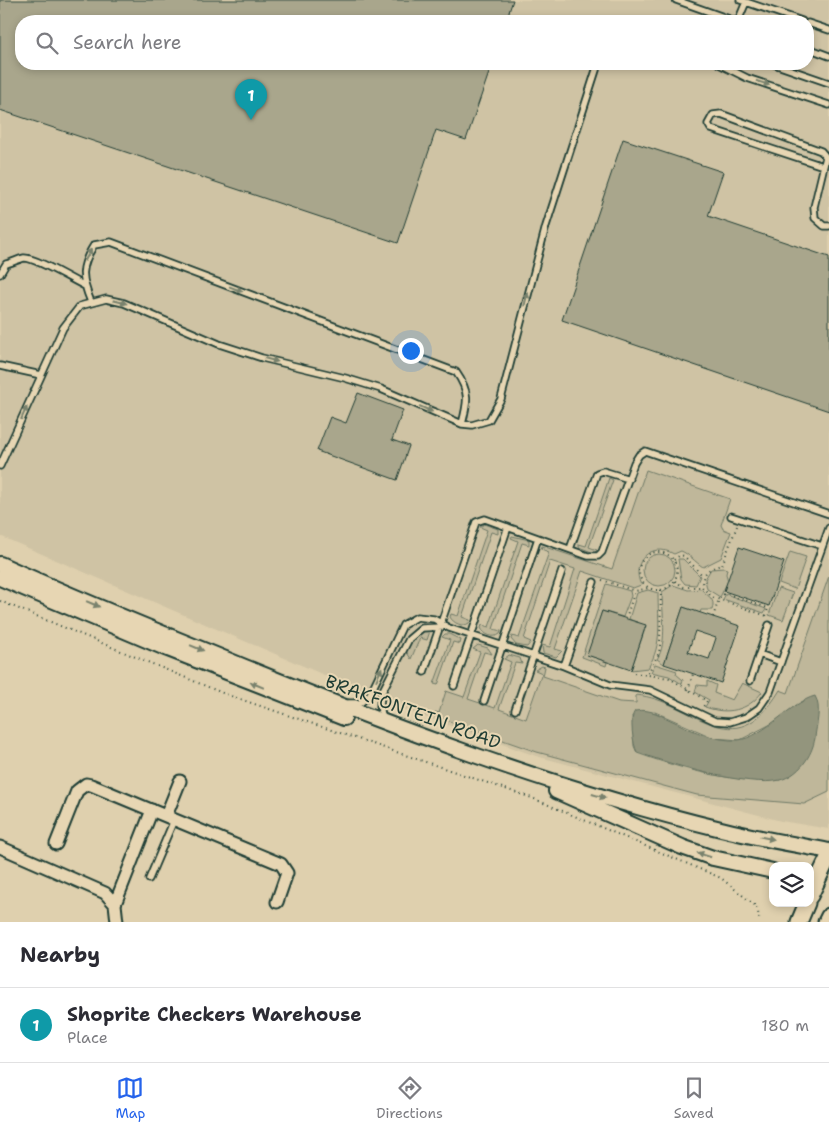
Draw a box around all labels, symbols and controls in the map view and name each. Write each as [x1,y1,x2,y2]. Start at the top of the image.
search box [15,15,814,70]
icon: search [33,29,61,57]
text: Search here [73,30,182,55]
pin: 1 [235,79,267,120]
one-way arrow [756,80,771,88]
one-way arrow [84,248,92,263]
one-way arrow [229,285,244,293]
one-way arrow [522,291,530,306]
one-way arrow [112,299,127,307]
your location [398,338,424,364]
one-way arrow [264,357,279,365]
one-way arrow [20,406,28,420]
one-way arrow [419,406,433,414]
one-way arrow [86,601,100,609]
one-way arrow [190,644,205,652]
one-way arrow [375,666,383,681]
street label: BRAKFONTEIN ROAD [322,669,504,755]
one-way arrow [250,680,264,688]
one-way arrow [592,792,607,800]
one-way arrow [759,835,775,843]
one-way arrow [696,850,711,858]
map controls [769,862,814,907]
button: layers [769,862,814,907]
text: Nearby [20,941,100,969]
text: Shoprite Checkers Warehouse [67,1002,362,1027]
text: 1 [32,1015,40,1036]
text: 180 m [761,1015,809,1036]
text: Place [67,1027,108,1048]
tab: Map [115,1074,145,1122]
tab: Directions [376,1074,443,1122]
tab: Saved [674,1074,714,1122]

